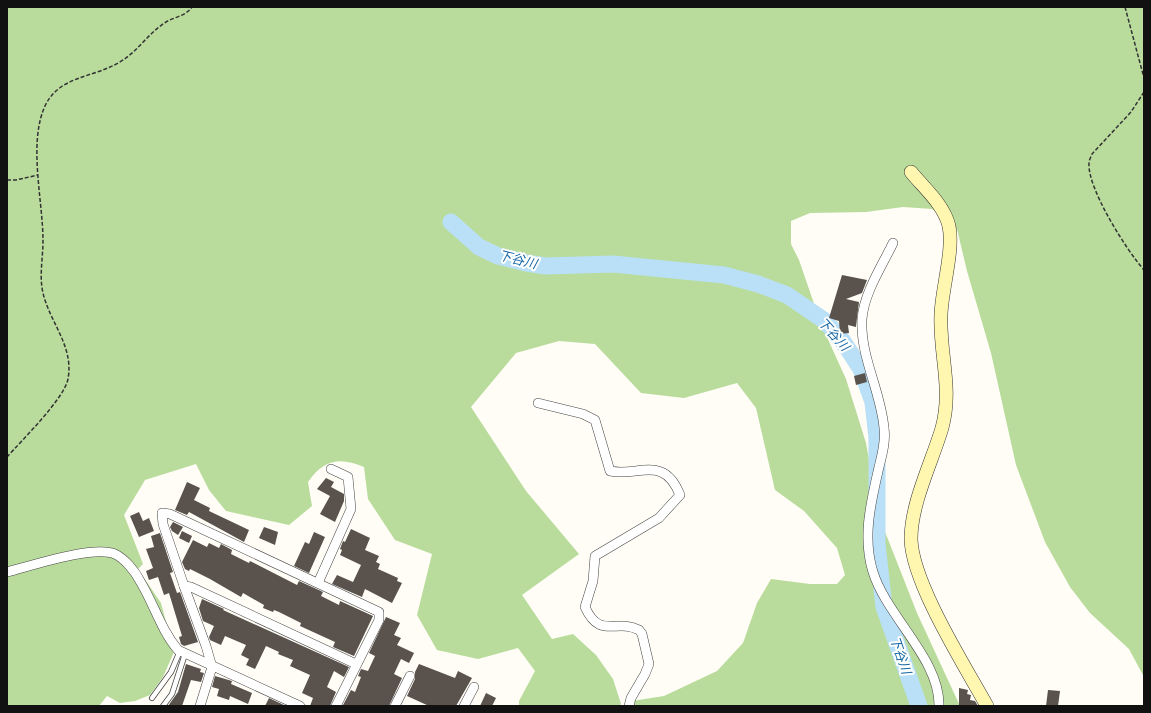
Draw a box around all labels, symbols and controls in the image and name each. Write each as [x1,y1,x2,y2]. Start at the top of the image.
water label: 下谷川 [497,246,541,273]
water label: 下谷川 [814,313,855,356]
water label: 下谷川 [886,634,917,678]

